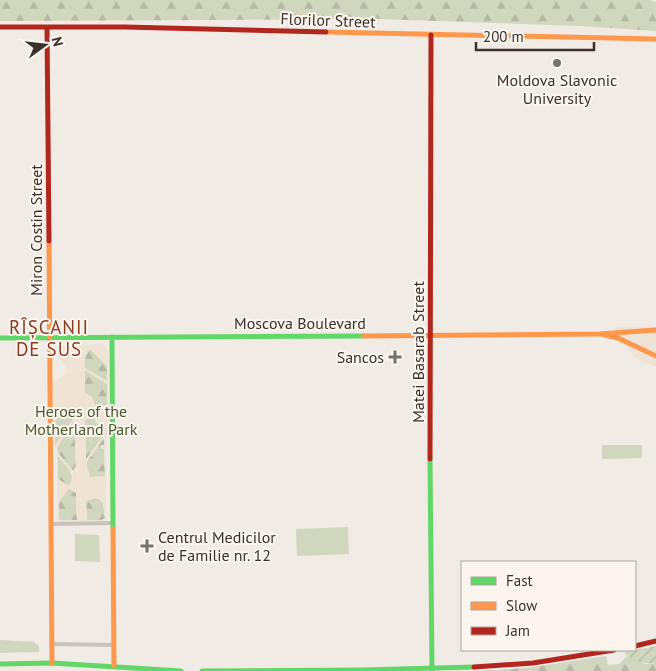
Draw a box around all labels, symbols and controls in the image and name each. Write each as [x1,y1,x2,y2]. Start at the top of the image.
street label: Florilor Street [280,8,376,32]
north arrow [20,20,70,70]
scale bar [476,20,594,52]
text: 200 m [483,27,524,46]
text: N [48,35,67,48]
marker: Moldova Slavonic University [551,57,563,69]
place label: Moldova Slavonic University [497,70,617,108]
street label: Miron Costin Street [26,164,46,296]
street label: Matei Basarab Street [408,281,428,423]
street label: Moscova Boulevard [234,313,366,333]
district label: RÎȘCANII DE SUS [9,315,89,361]
place label: Sancos [337,347,384,367]
marker: Sancos [388,350,402,364]
park label: Heroes of the Motherland Park [25,401,138,439]
place label: Centrul Medicilor de Familie nr. 12 [158,527,276,565]
marker: Centrul Medicilor de Familie nr. 12 [140,539,154,553]
legend [461,561,636,651]
text: Fast [506,571,533,590]
text: Slow [506,596,537,615]
text: Jam [505,621,530,640]

